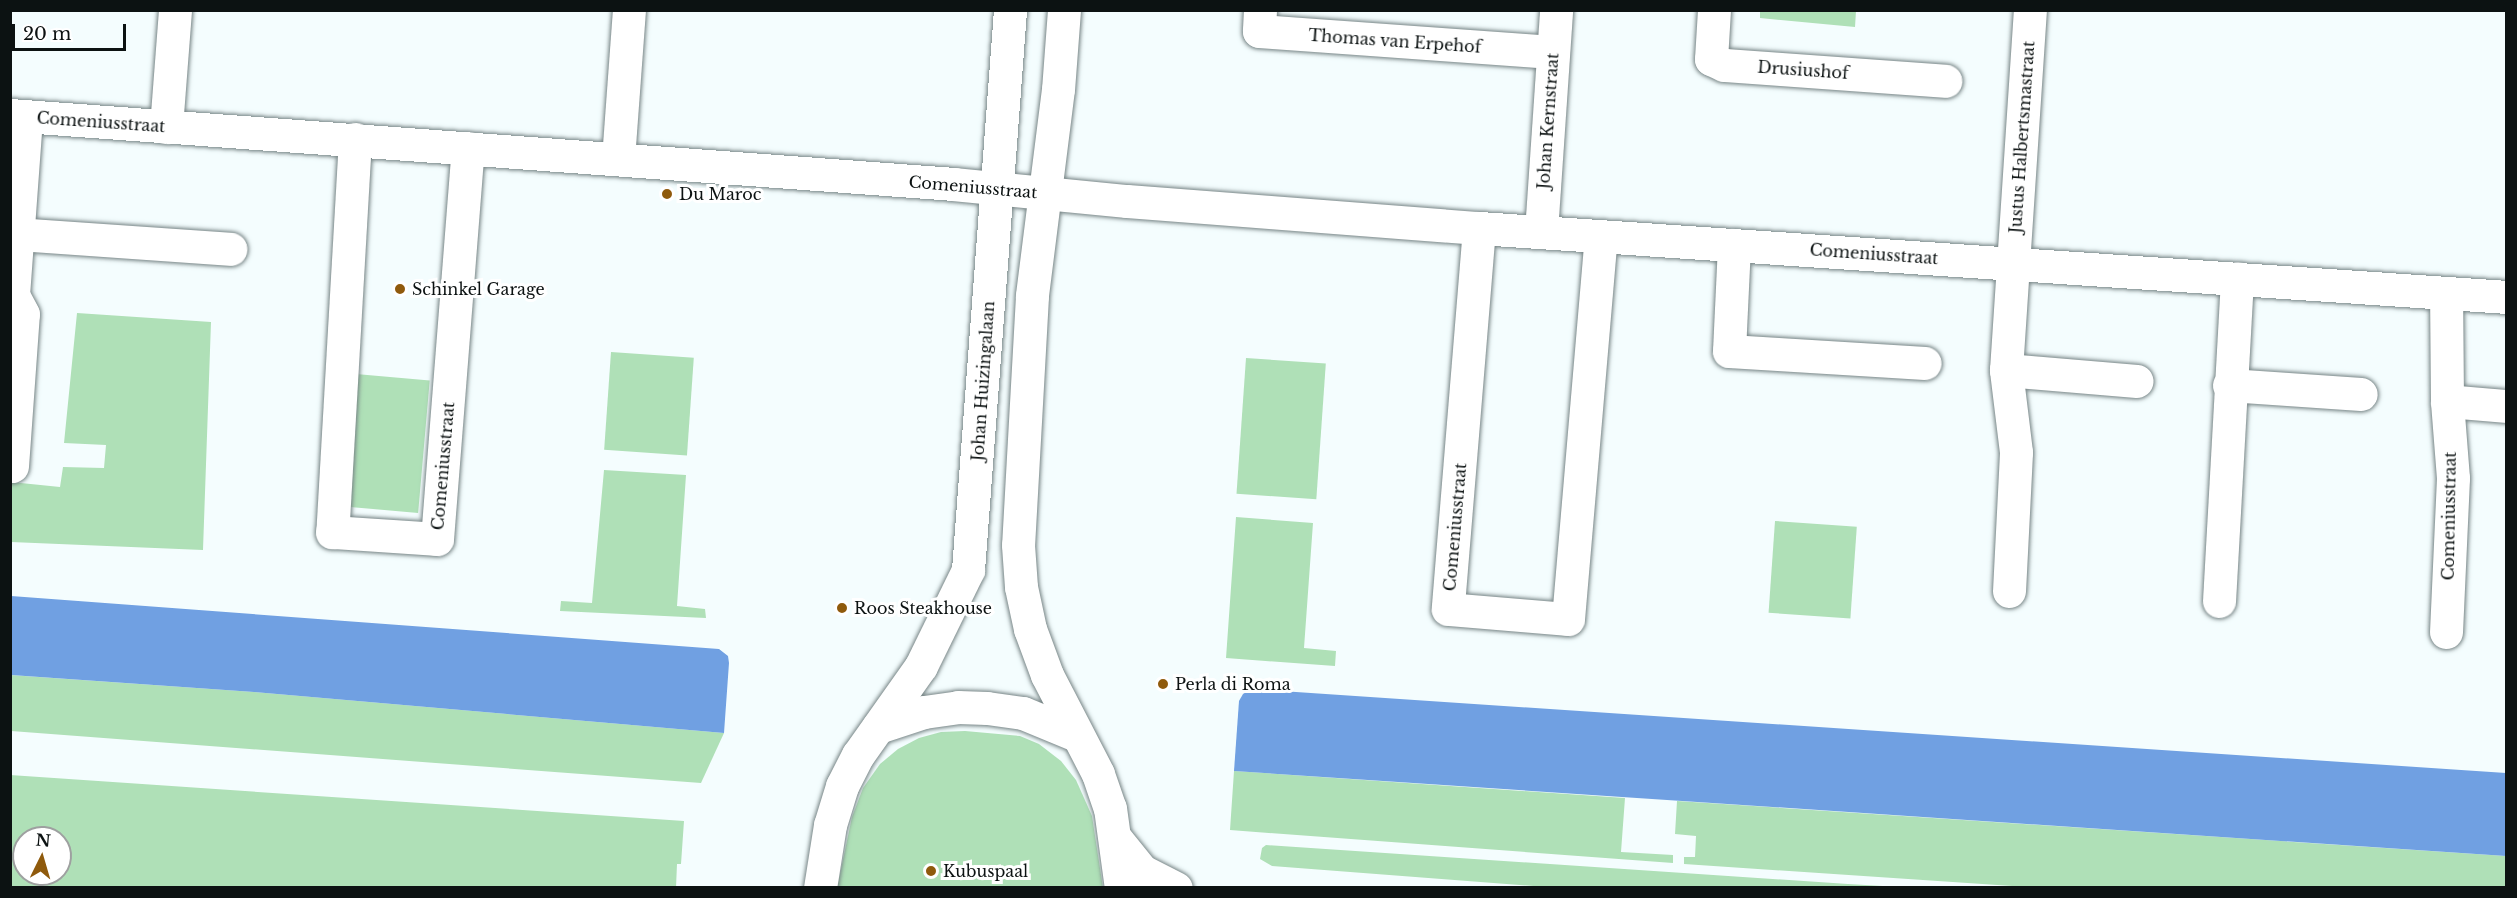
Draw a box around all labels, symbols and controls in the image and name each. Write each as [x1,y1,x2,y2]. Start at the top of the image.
scale bar [15,12,129,50]
text: 20 m [23,23,71,45]
street label: Thomas van Erpehof [1308,25,1482,57]
street label: Justus Halbertsmastraat [2006,40,2038,234]
street label: Johan Kernstraat [1534,52,1562,190]
street label: Drusiushof [1757,57,1849,83]
street label: Comeniusstraat [36,108,166,136]
street label: Comeniusstraat [908,172,1038,202]
place label: Du Maroc [679,184,761,204]
marker: Du Maroc [660,187,674,201]
street label: Comeniusstraat [1809,240,1939,268]
place label: Schinkel Garage [412,279,545,299]
marker: Schinkel Garage [393,282,407,296]
street label: Johan Huizingalaan [968,300,998,462]
street label: Comeniusstraat [428,401,458,531]
street label: Comeniusstraat [2438,451,2460,581]
street label: Comeniusstraat [1440,462,1470,592]
place label: Roos Steakhouse [854,598,992,618]
marker: Roos Steakhouse [835,601,849,615]
place label: Perla di Roma [1175,674,1291,694]
marker: Perla di Roma [1156,677,1170,691]
north arrow [12,826,72,886]
text: N [35,829,52,851]
place label: Kubuspaal [943,861,1028,881]
marker: Kubuspaal [924,864,938,878]

